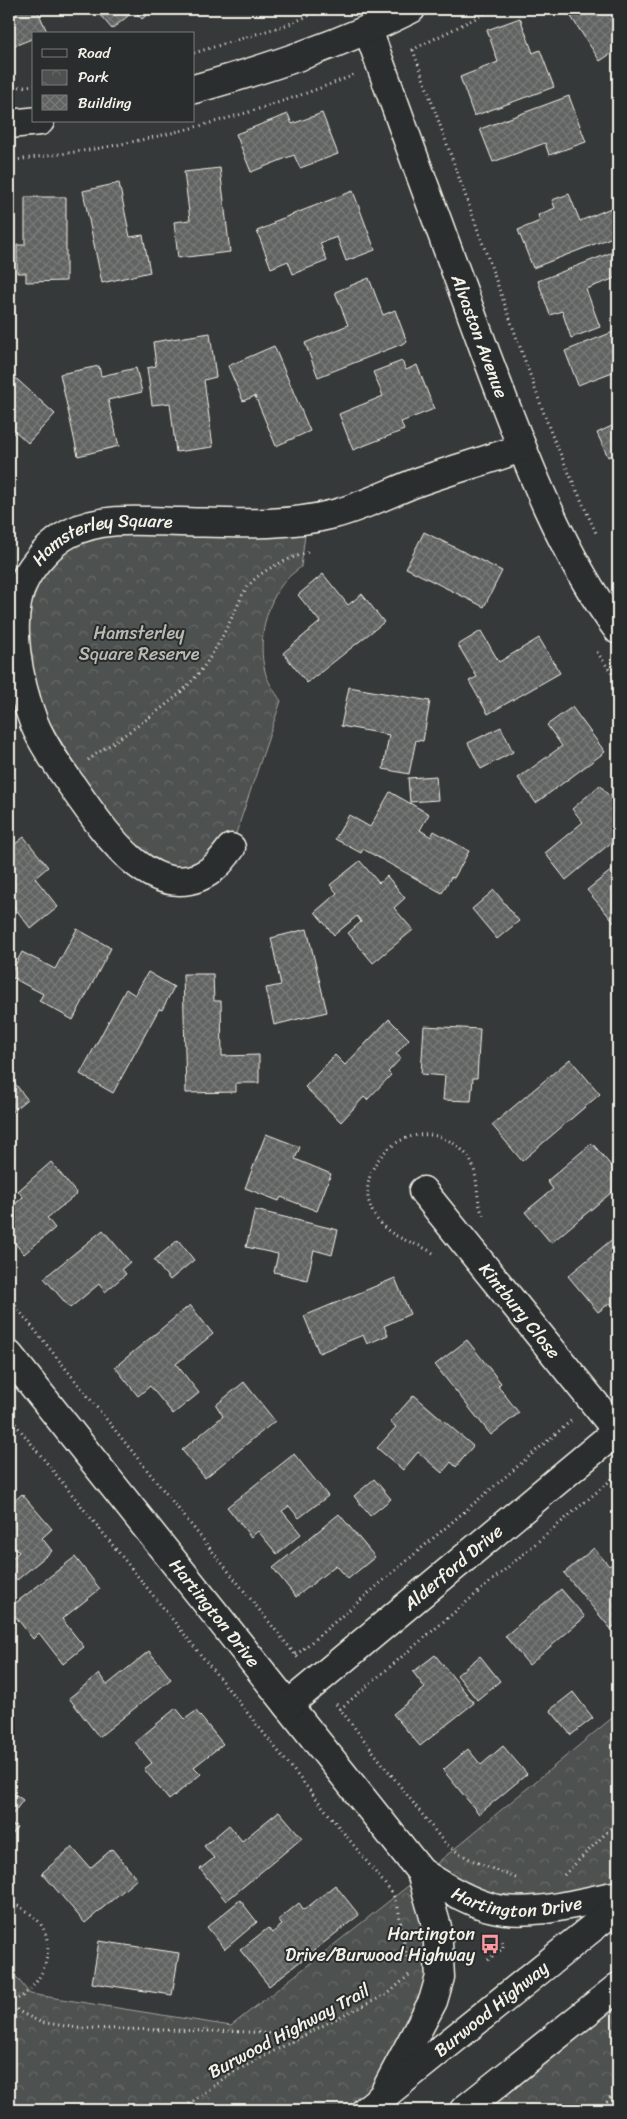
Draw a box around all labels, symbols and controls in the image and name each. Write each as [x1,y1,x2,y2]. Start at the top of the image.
legend [32,32,195,122]
text: Road [78,40,111,66]
text: Park [78,64,109,90]
text: Building [78,90,132,116]
street label: Alvaston Avenue [441,269,517,403]
street label: Hamsterley Square [23,505,174,573]
park label: Hamsterley Square Reserve [79,617,200,670]
street label: Kintbury Close [471,1255,569,1366]
street label: Alderford Drive [395,1516,511,1620]
street label: Hartington Drive [161,1551,269,1675]
street label: Hartington Drive [446,1877,585,1927]
place label: Hartington Drive/Burwood Highway [285,1918,476,1971]
bus stop icon: Hartington Drive/Burwood Highway [479,1933,501,1955]
street label: Burwood Highway [427,1952,557,2065]
street label: Burwood Highway Trail [202,1974,377,2087]

